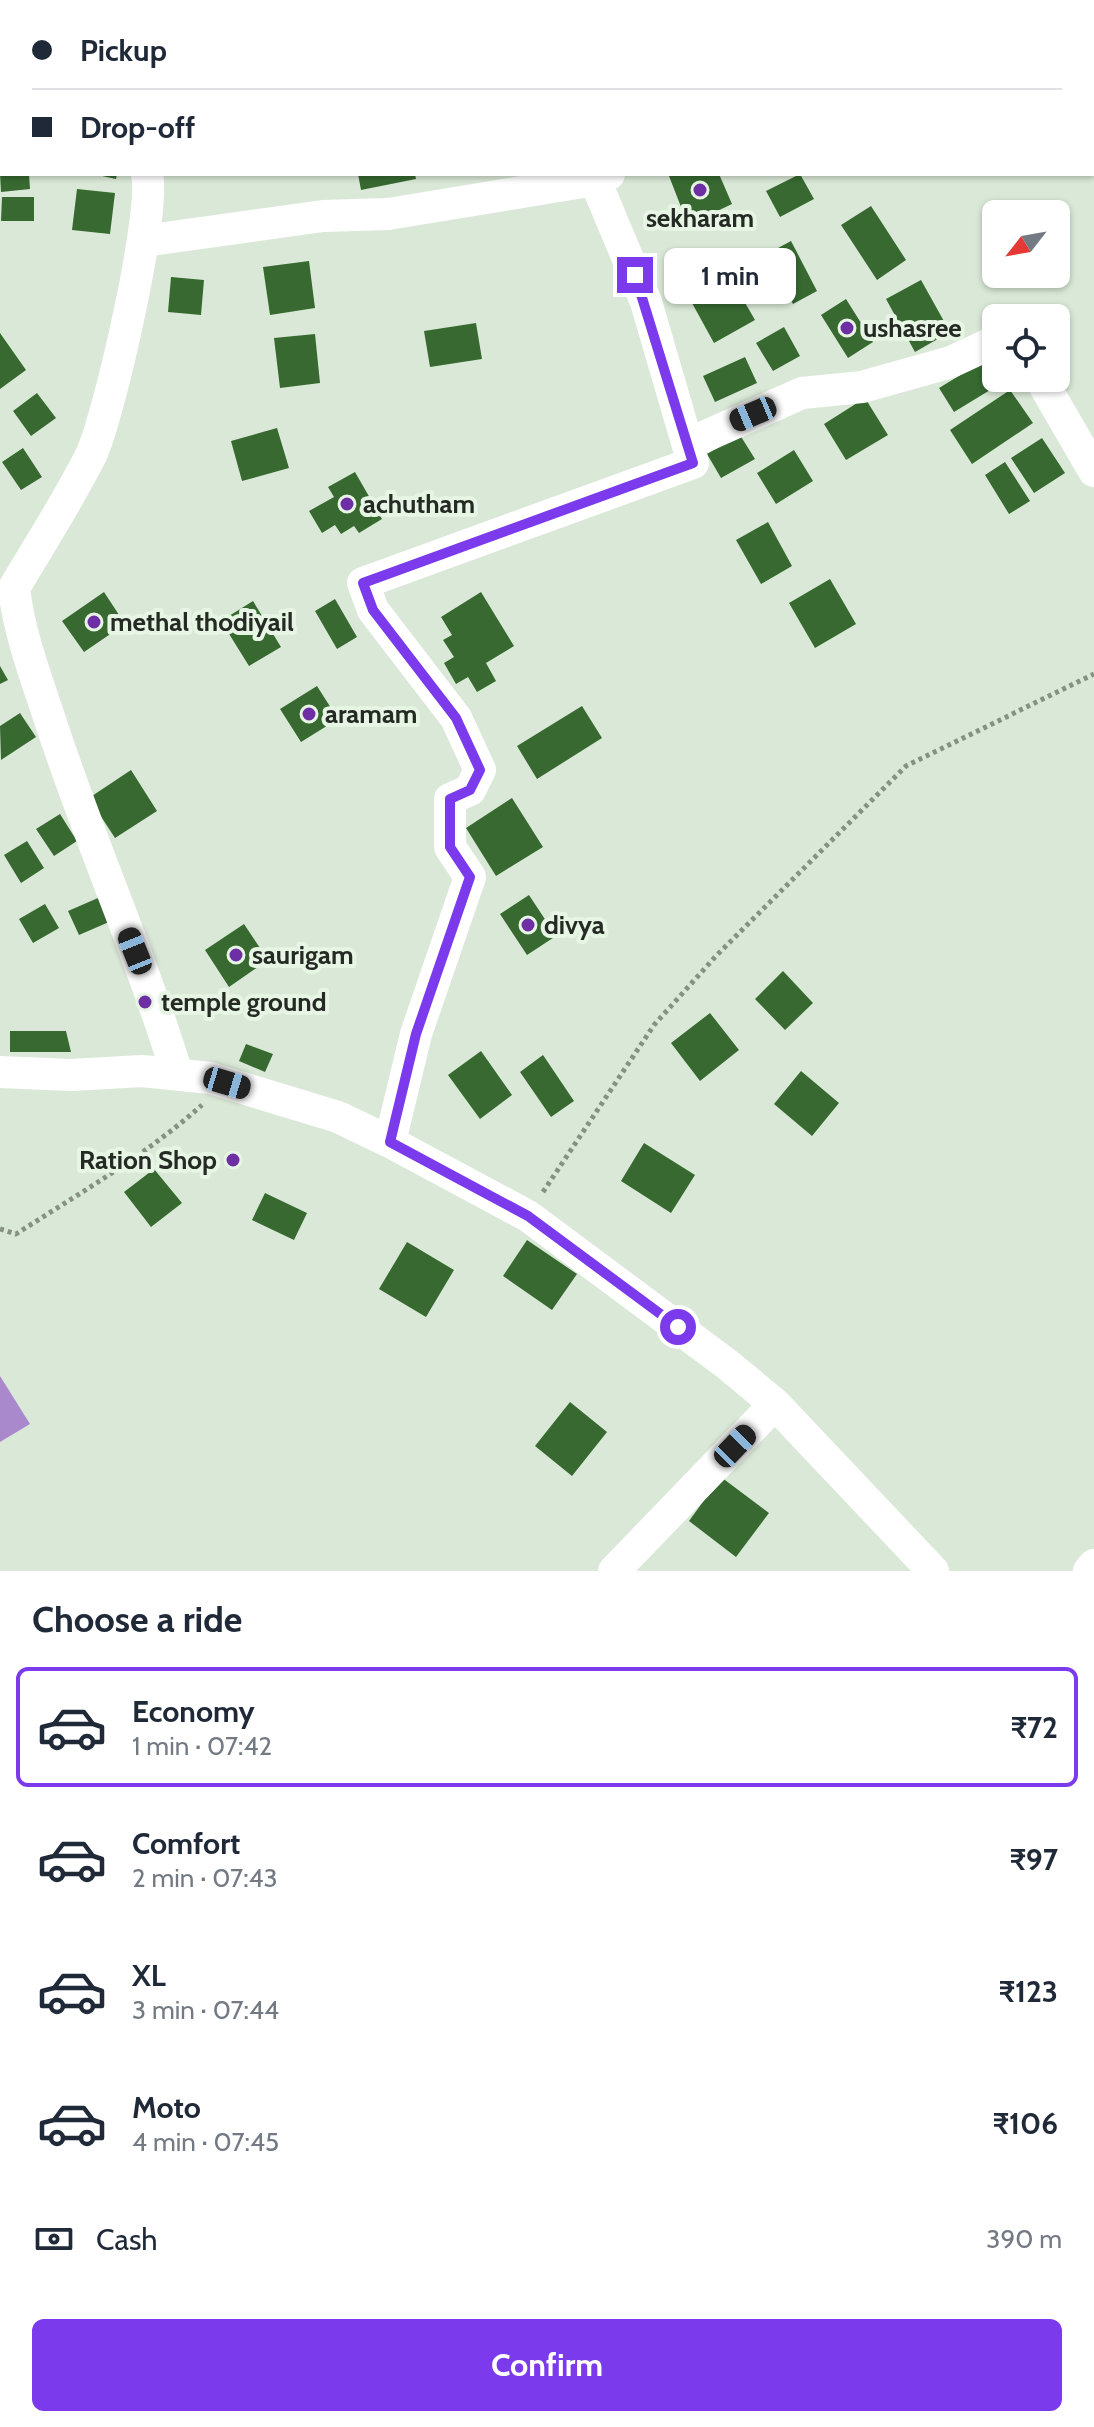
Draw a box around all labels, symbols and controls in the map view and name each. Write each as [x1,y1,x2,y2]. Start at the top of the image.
text: Pickup [80,32,167,69]
text: Drop-off [80,109,195,146]
marker: sekharam [691,181,709,199]
north arrow [982,200,1070,288]
map controls [982,200,1070,392]
place label: sekharam [646,202,754,234]
callout: 1 min [663,247,795,303]
route end [617,257,653,293]
text: 1 min [701,260,759,292]
button: locate [982,304,1070,392]
place label: ushasree [863,312,962,344]
marker: ushasree [838,319,856,337]
car [726,394,780,434]
place label: achutham [363,488,475,520]
marker: achutham [338,495,356,513]
place label: methal thodiyail [110,606,294,638]
marker: methal thodiyail [85,613,103,631]
place label: aramam [325,698,417,730]
marker: aramam [300,705,318,723]
place label: divya [544,909,605,941]
marker: divya [519,916,537,934]
car [115,924,155,978]
place label: saurigam [252,939,354,971]
marker: saurigam [227,946,245,964]
place label: temple ground [161,986,327,1018]
marker: temple ground [136,993,154,1011]
car [201,1065,253,1101]
place label: Ration Shop [79,1144,217,1176]
marker: Ration Shop [224,1151,242,1169]
route start [660,1309,696,1345]
car [710,1420,760,1472]
text: Choose a ride [32,1597,242,1641]
icon: car [36,1691,108,1763]
text: Economy [132,1693,255,1730]
text: ₹72 [1010,1709,1058,1746]
text: 1 min · 07:42 [132,1730,272,1762]
icon: car [36,1823,108,1895]
text: Comfort [132,1825,240,1862]
text: ₹97 [1009,1841,1058,1878]
text: 2 min · 07:43 [132,1862,278,1894]
icon: car [36,1955,108,2027]
text: XL [132,1957,166,1994]
text: ₹123 [999,1973,1058,2010]
text: 3 min · 07:44 [132,1994,279,2026]
icon: car [36,2087,108,2159]
text: Moto [132,2089,201,2126]
text: ₹106 [993,2105,1058,2142]
text: 4 min · 07:45 [132,2126,279,2158]
icon: cash [32,2217,76,2261]
text: Cash [96,2221,158,2258]
text: 390 m [986,2223,1062,2255]
button: Confirm [32,2319,1062,2411]

